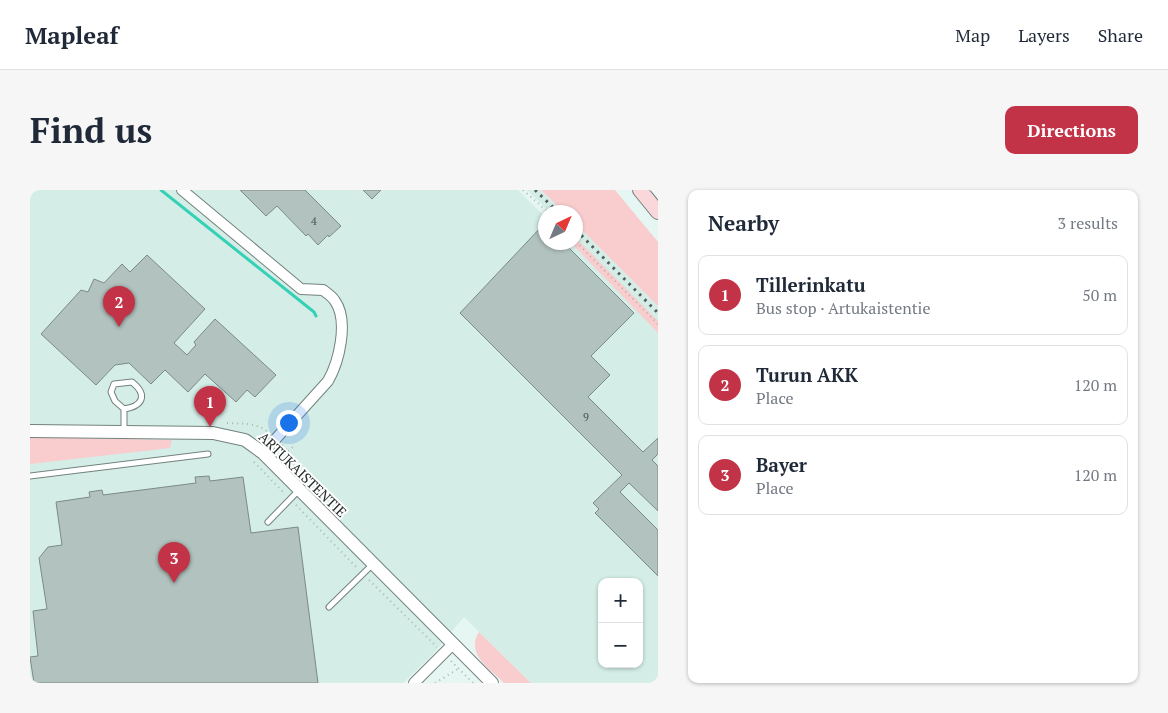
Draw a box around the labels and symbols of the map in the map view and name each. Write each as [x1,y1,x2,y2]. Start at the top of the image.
north arrow [538,205,583,250]
house number: 4 [311,214,317,228]
pin: 2 [103,286,135,327]
pin: 1 [194,386,226,427]
your location [276,410,302,436]
house number: 9 [583,410,589,424]
street label: ARTUKAISTENTIE [255,427,351,521]
pin: 3 [158,542,190,583]

